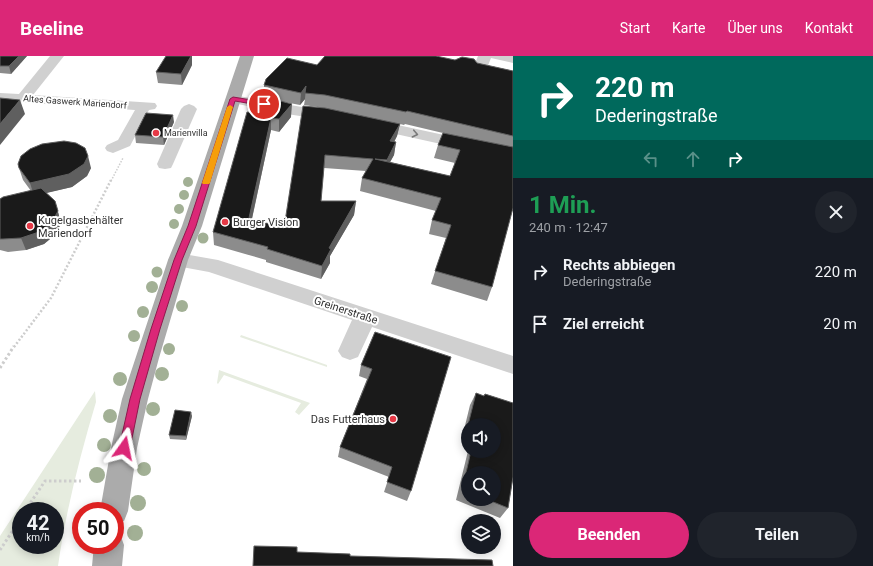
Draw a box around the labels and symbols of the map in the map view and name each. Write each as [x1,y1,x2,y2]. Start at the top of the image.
pin [247,87,281,121]
street label: Altes Gaswerk Mariendorf [23,93,128,111]
marker: Marienvilla [151,128,161,138]
place label: Marienvilla [164,128,208,138]
one-way arrow [412,129,419,137]
place label: Kugelgasbehälter Mariendorf [38,214,124,240]
place label: Burger Vision [233,216,298,229]
marker: Burger Vision [220,217,230,227]
marker: Kugelgasbehälter Mariendorf [25,221,35,231]
street label: Greinerstraße [312,294,380,327]
place label: Das Futterhaus [311,413,385,426]
marker: Das Futterhaus [388,414,398,424]
position arrow [103,427,145,469]
speed limit sign: 50 [72,502,124,554]

